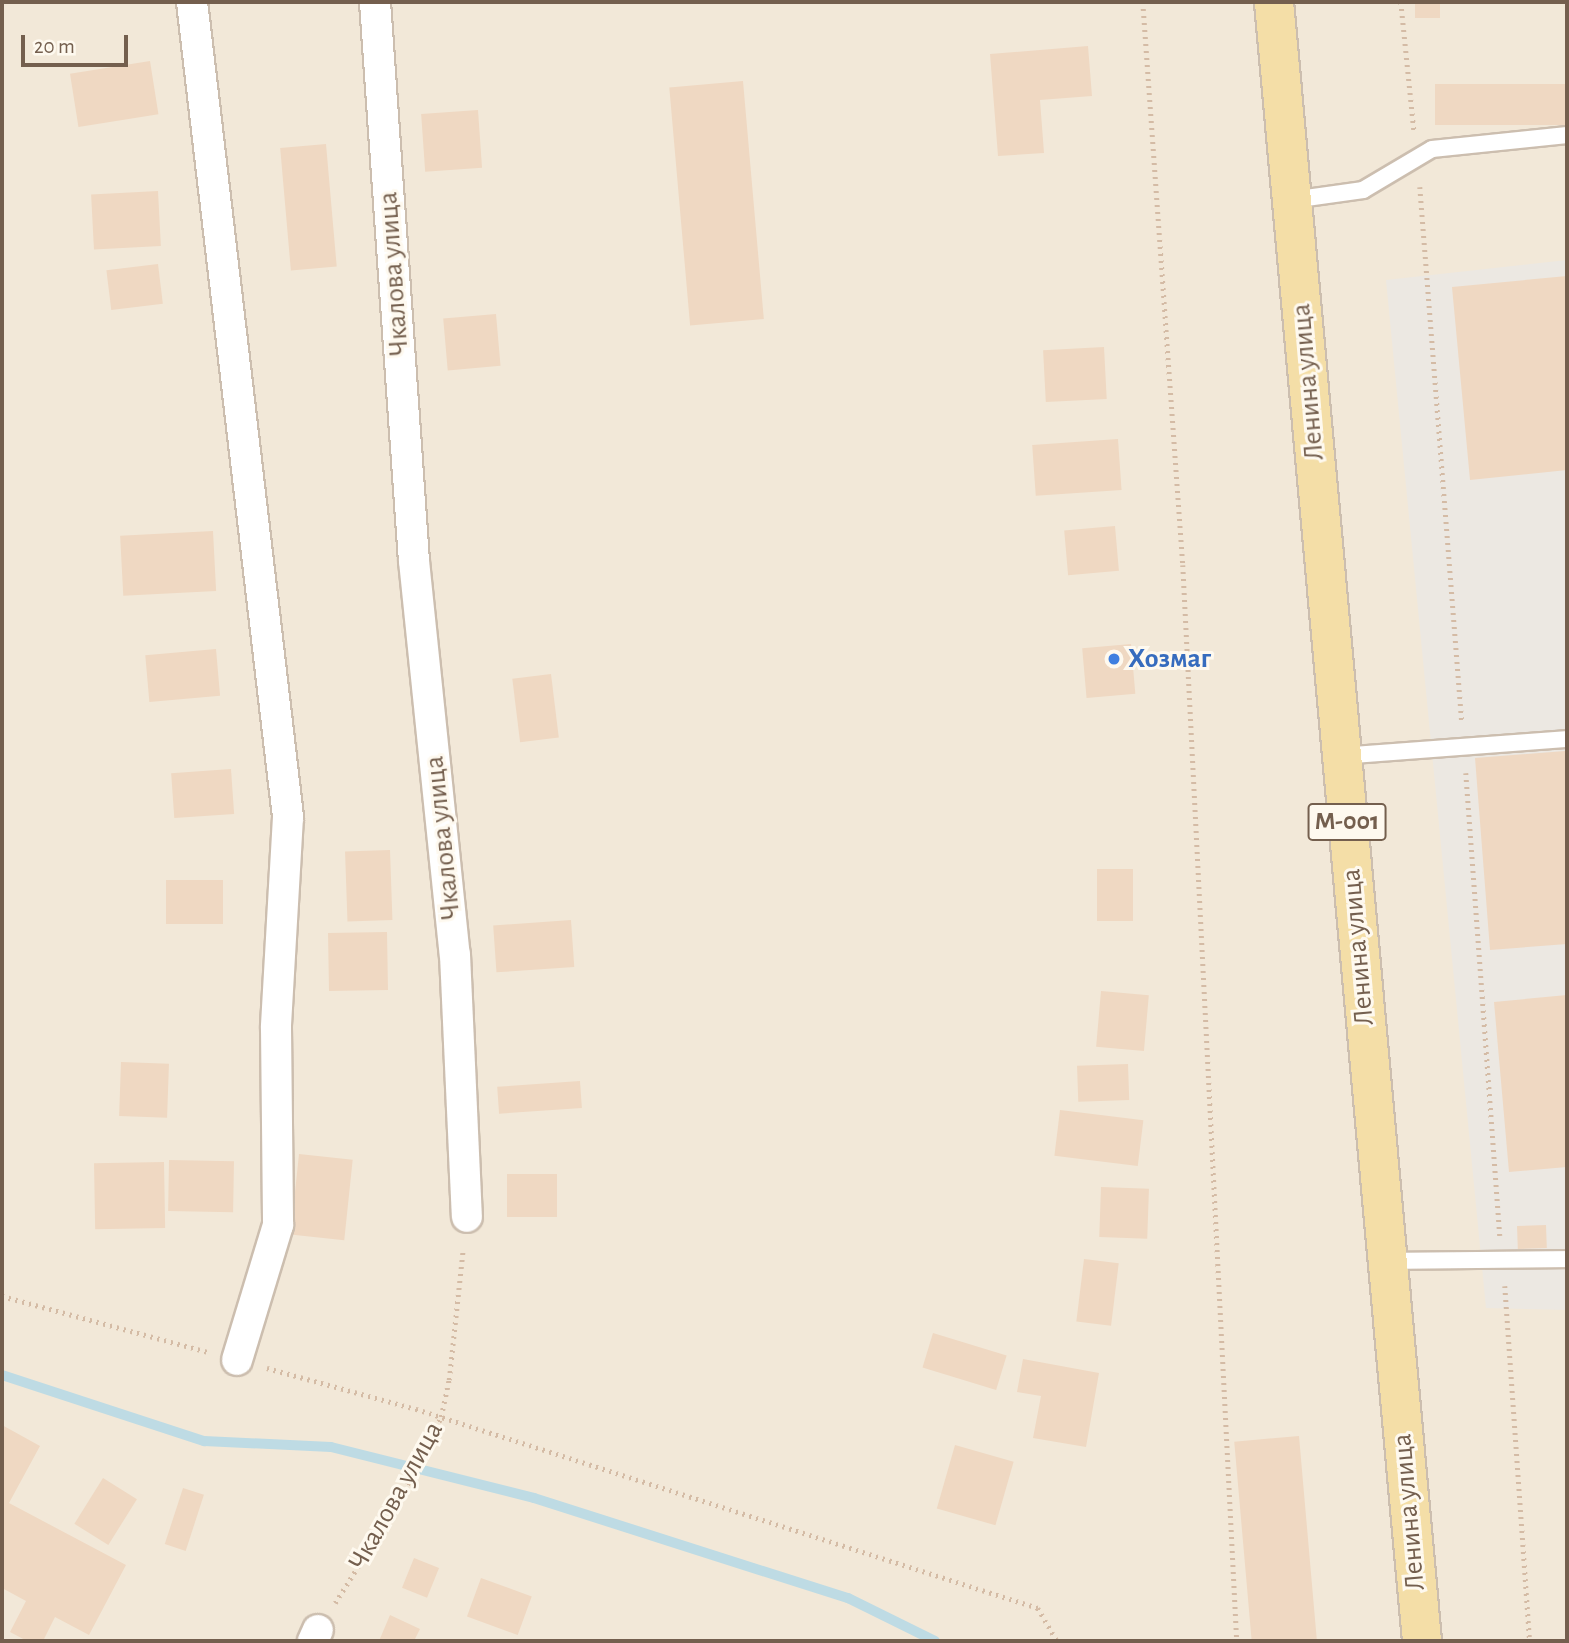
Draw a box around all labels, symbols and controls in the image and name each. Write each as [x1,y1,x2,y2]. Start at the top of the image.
scale bar [24,21,131,65]
text: 20 m [34,36,75,57]
street label: Чкалова улица [371,191,417,357]
street label: Ленина улица [1284,302,1332,462]
place label: Хозмаг [1128,642,1211,676]
marker: Хозмаг [1106,651,1122,667]
street label: Чкалова улица [418,754,468,922]
road number: М-001 [1307,800,1387,844]
street label: Ленина улица [1334,867,1382,1027]
street label: Чкалова улица [341,1416,451,1576]
street label: Ленина улица [1385,1432,1433,1592]

